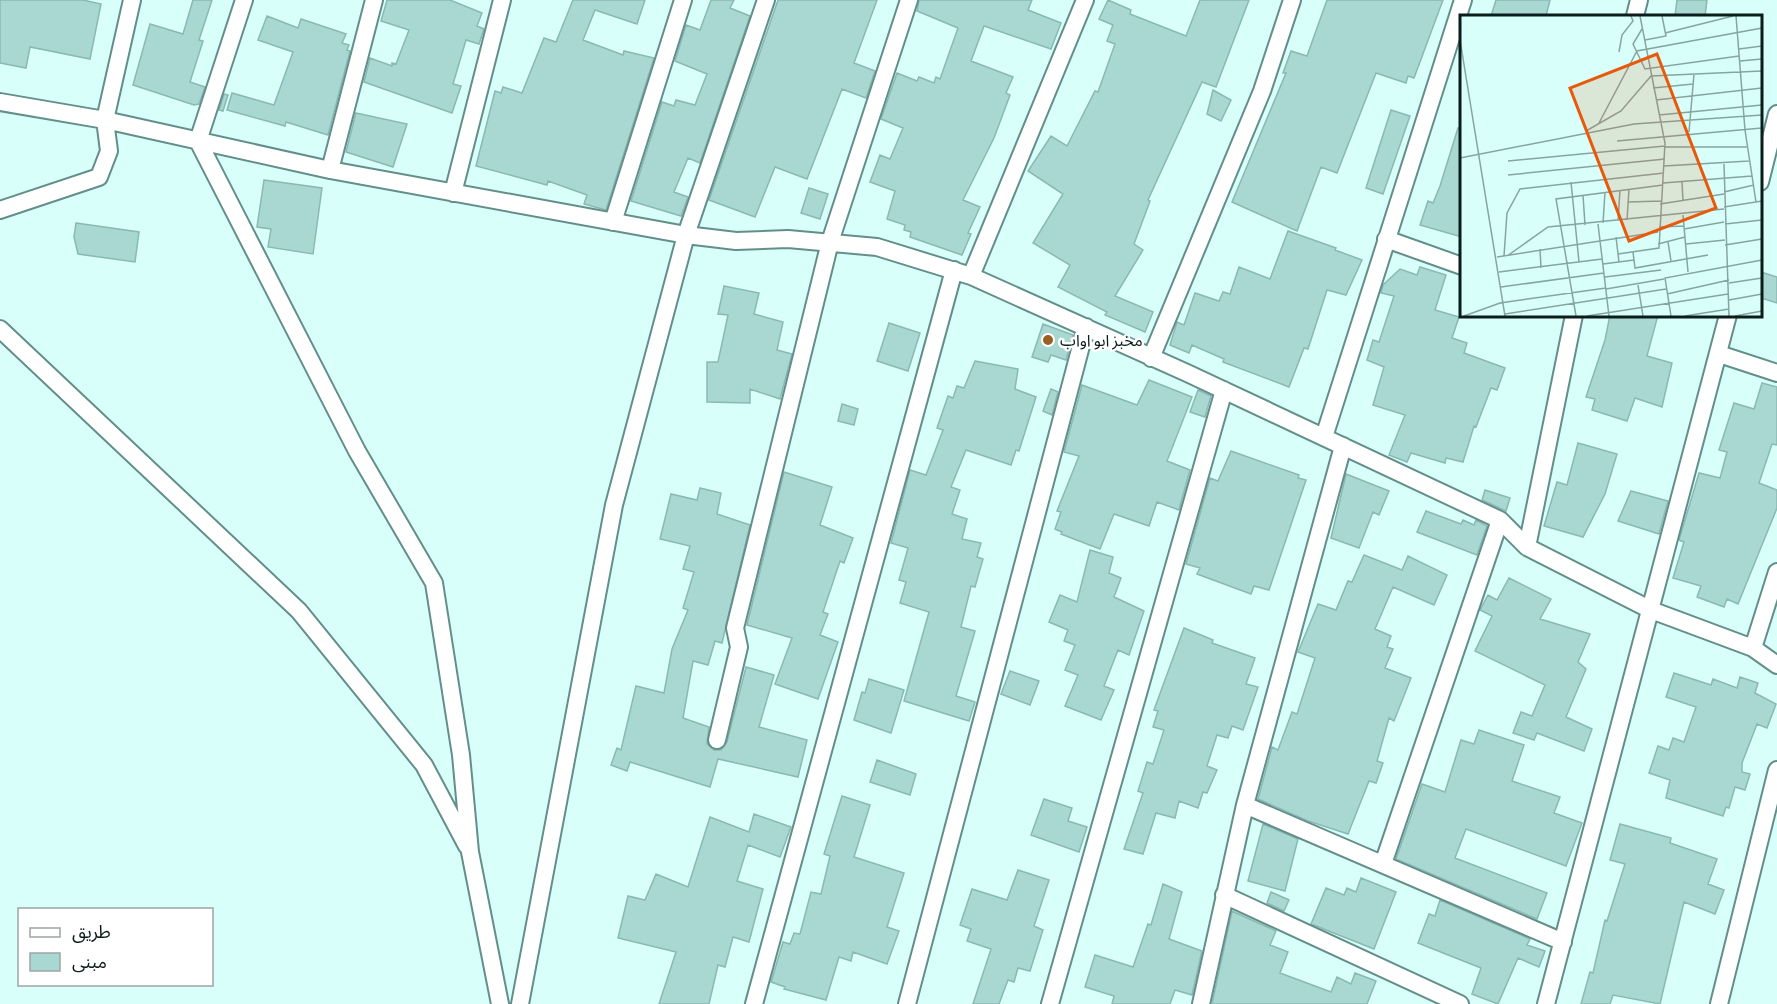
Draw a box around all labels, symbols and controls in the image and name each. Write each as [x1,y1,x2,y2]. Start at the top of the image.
inset map [1460,15,1762,316]
place label: مخبز ابو اواب [1060,332,1143,350]
marker: مخبز ابو اواب [1041,333,1055,347]
legend [18,908,213,986]
text: طريق [72,922,111,943]
text: مبنى [72,952,107,973]

